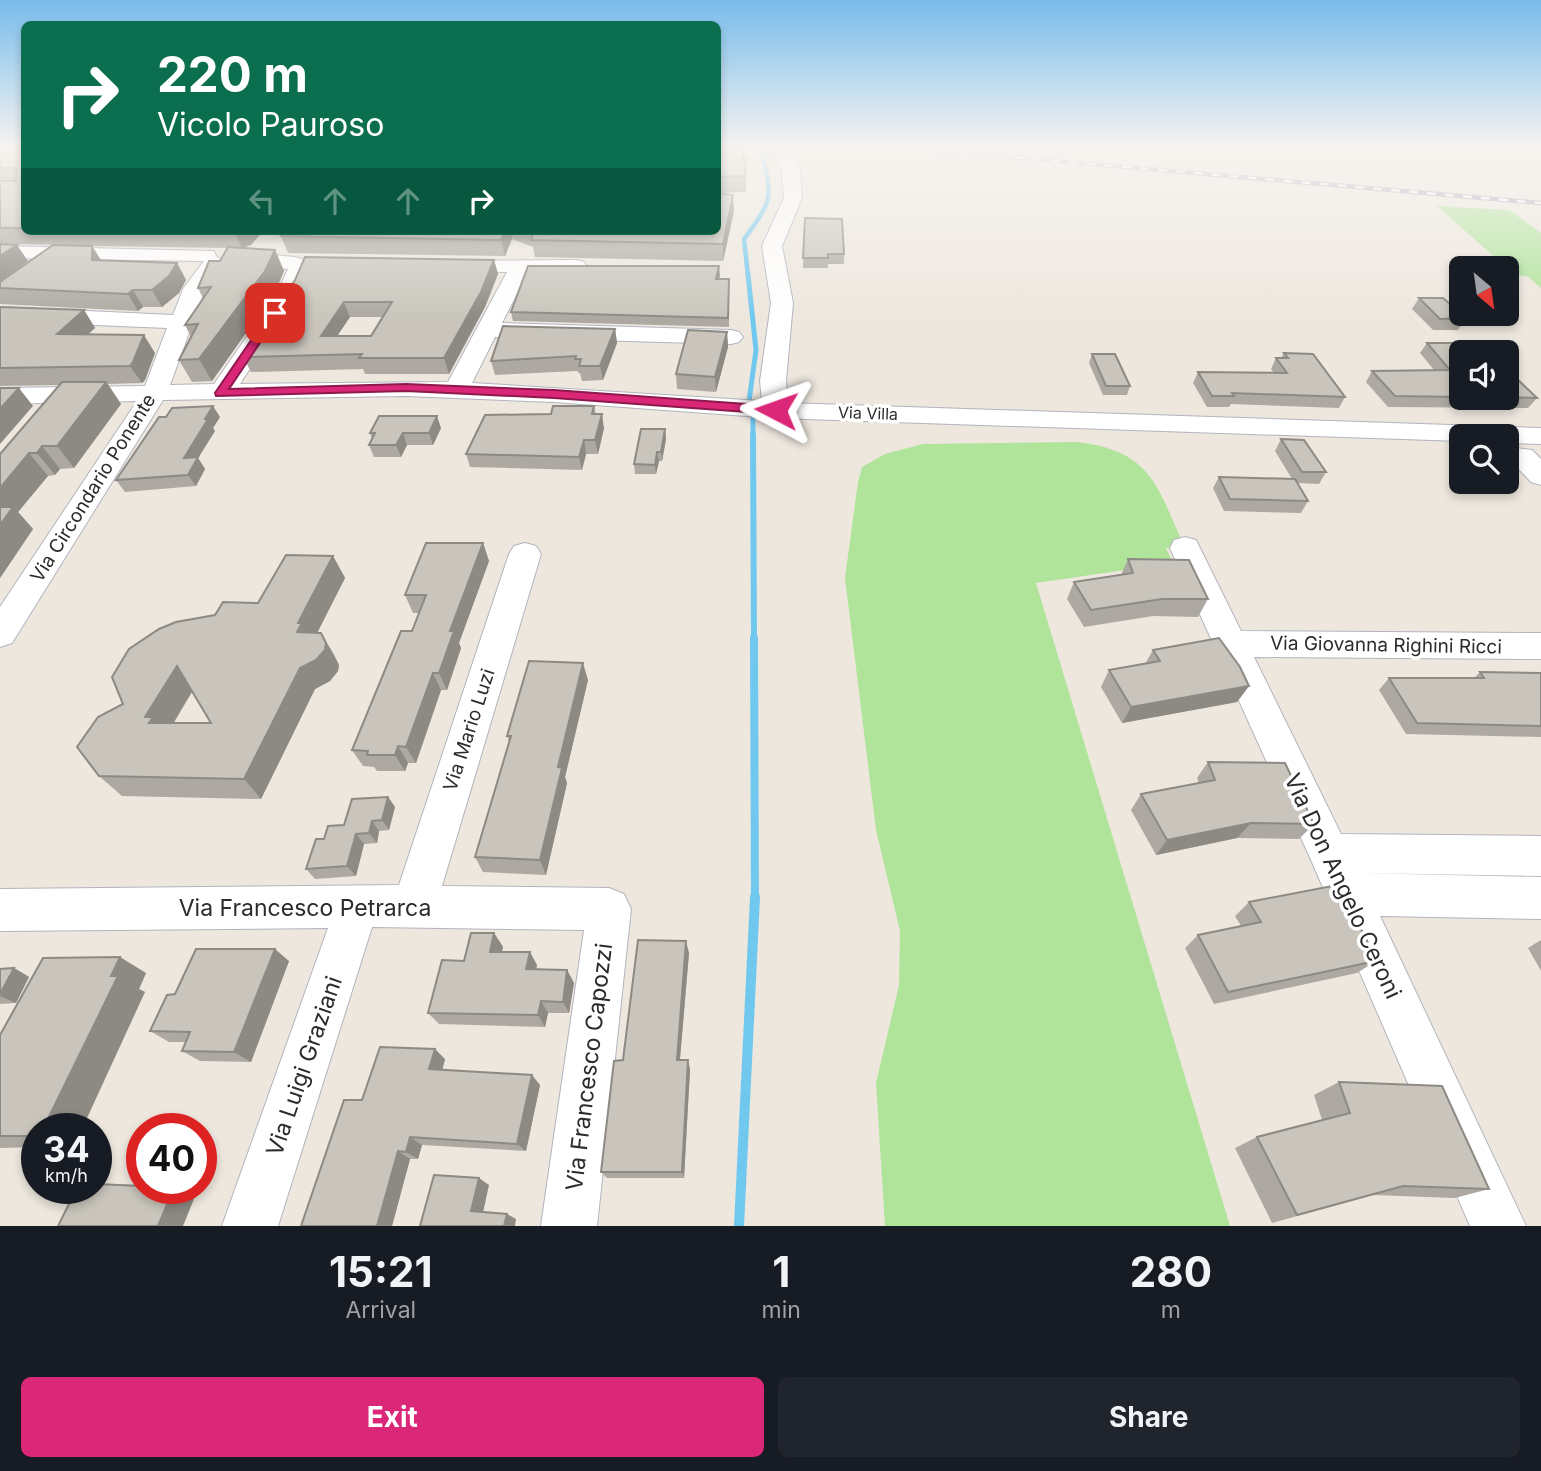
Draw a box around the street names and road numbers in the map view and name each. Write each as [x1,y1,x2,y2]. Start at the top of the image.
street label: Via Circondario Ponente [26,390,160,586]
street label: Via Villa [838,402,898,424]
street label: Via Giovanna Righini Ricci [1270,631,1502,659]
street label: Via Mario Luzi [438,666,500,794]
street label: Via Don Angelo Ceroni [1278,769,1408,1003]
street label: Via Francesco Petrarca [179,894,431,922]
street label: Via Francesco Capozzi [560,942,618,1192]
street label: Via Luigi Graziani [260,972,348,1160]

